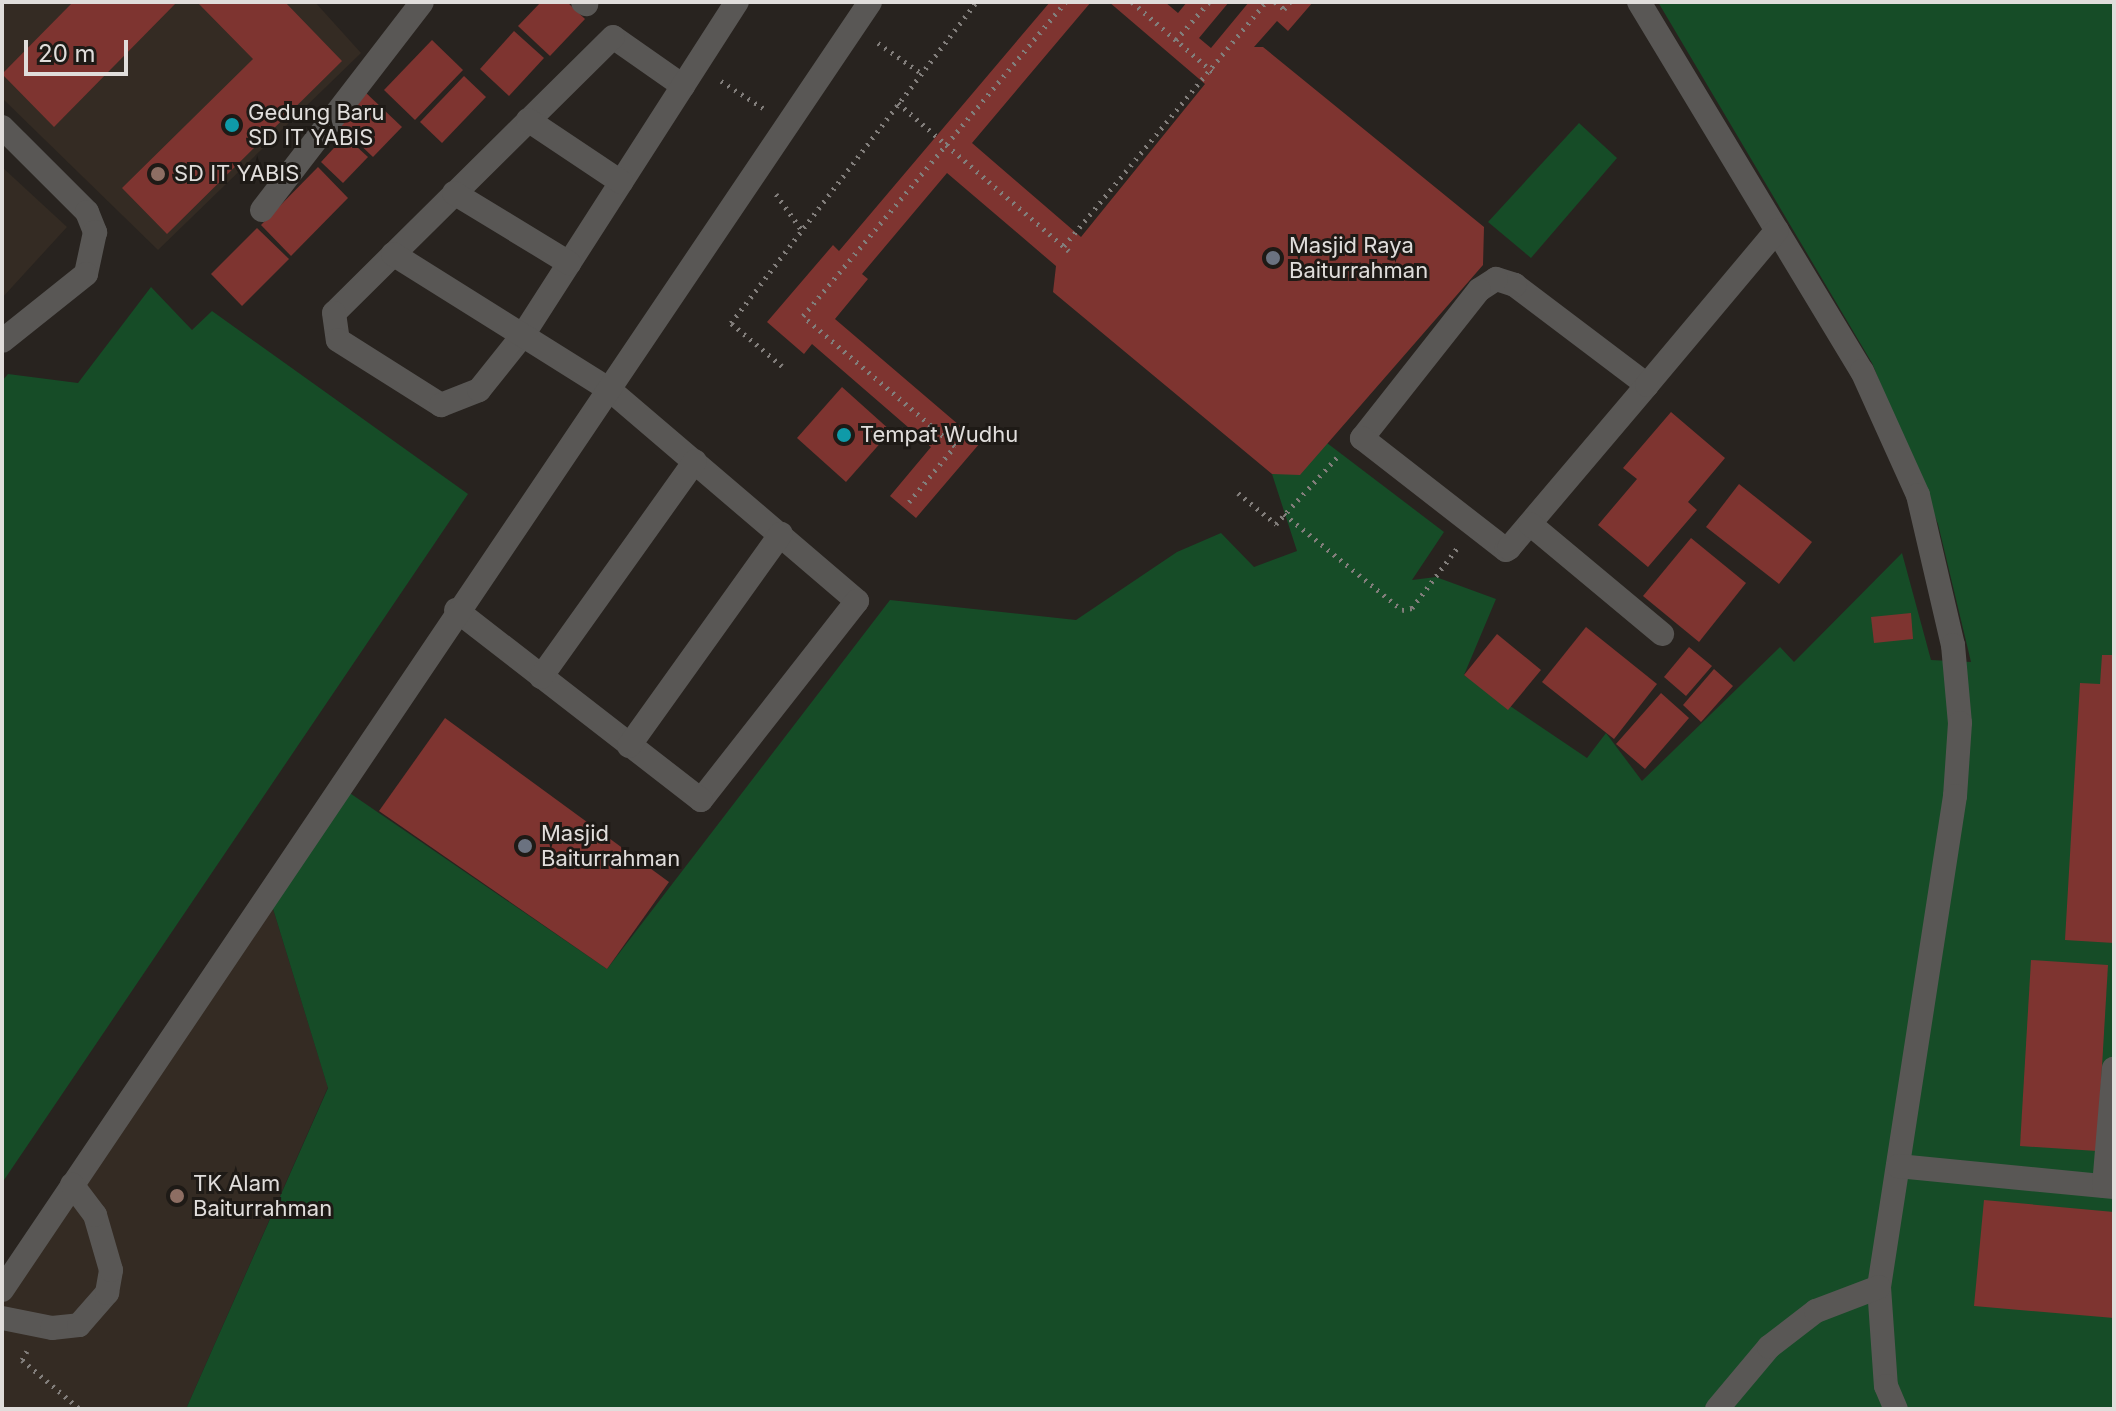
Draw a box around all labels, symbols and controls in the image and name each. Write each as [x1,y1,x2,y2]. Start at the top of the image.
scale bar [28,24,132,74]
text: 20 m [38,39,96,68]
place label: Gedung Baru SD IT YABIS [248,99,384,150]
marker: Gedung Baru SD IT YABIS [223,116,241,134]
place label: SD IT YABIS [174,161,299,187]
marker: SD IT YABIS [149,165,167,183]
place label: Masjid Raya Baiturrahman [1289,232,1428,284]
marker: Masjid Raya Baiturrahman [1264,249,1282,267]
place label: Tempat Wudhu [860,422,1018,448]
marker: Tempat Wudhu [835,426,853,444]
place label: Masjid Baiturrahman [541,820,680,872]
marker: Masjid Baiturrahman [516,837,534,855]
place label: TK Alam Baiturrahman [193,1170,332,1222]
marker: TK Alam Baiturrahman [168,1187,186,1205]

